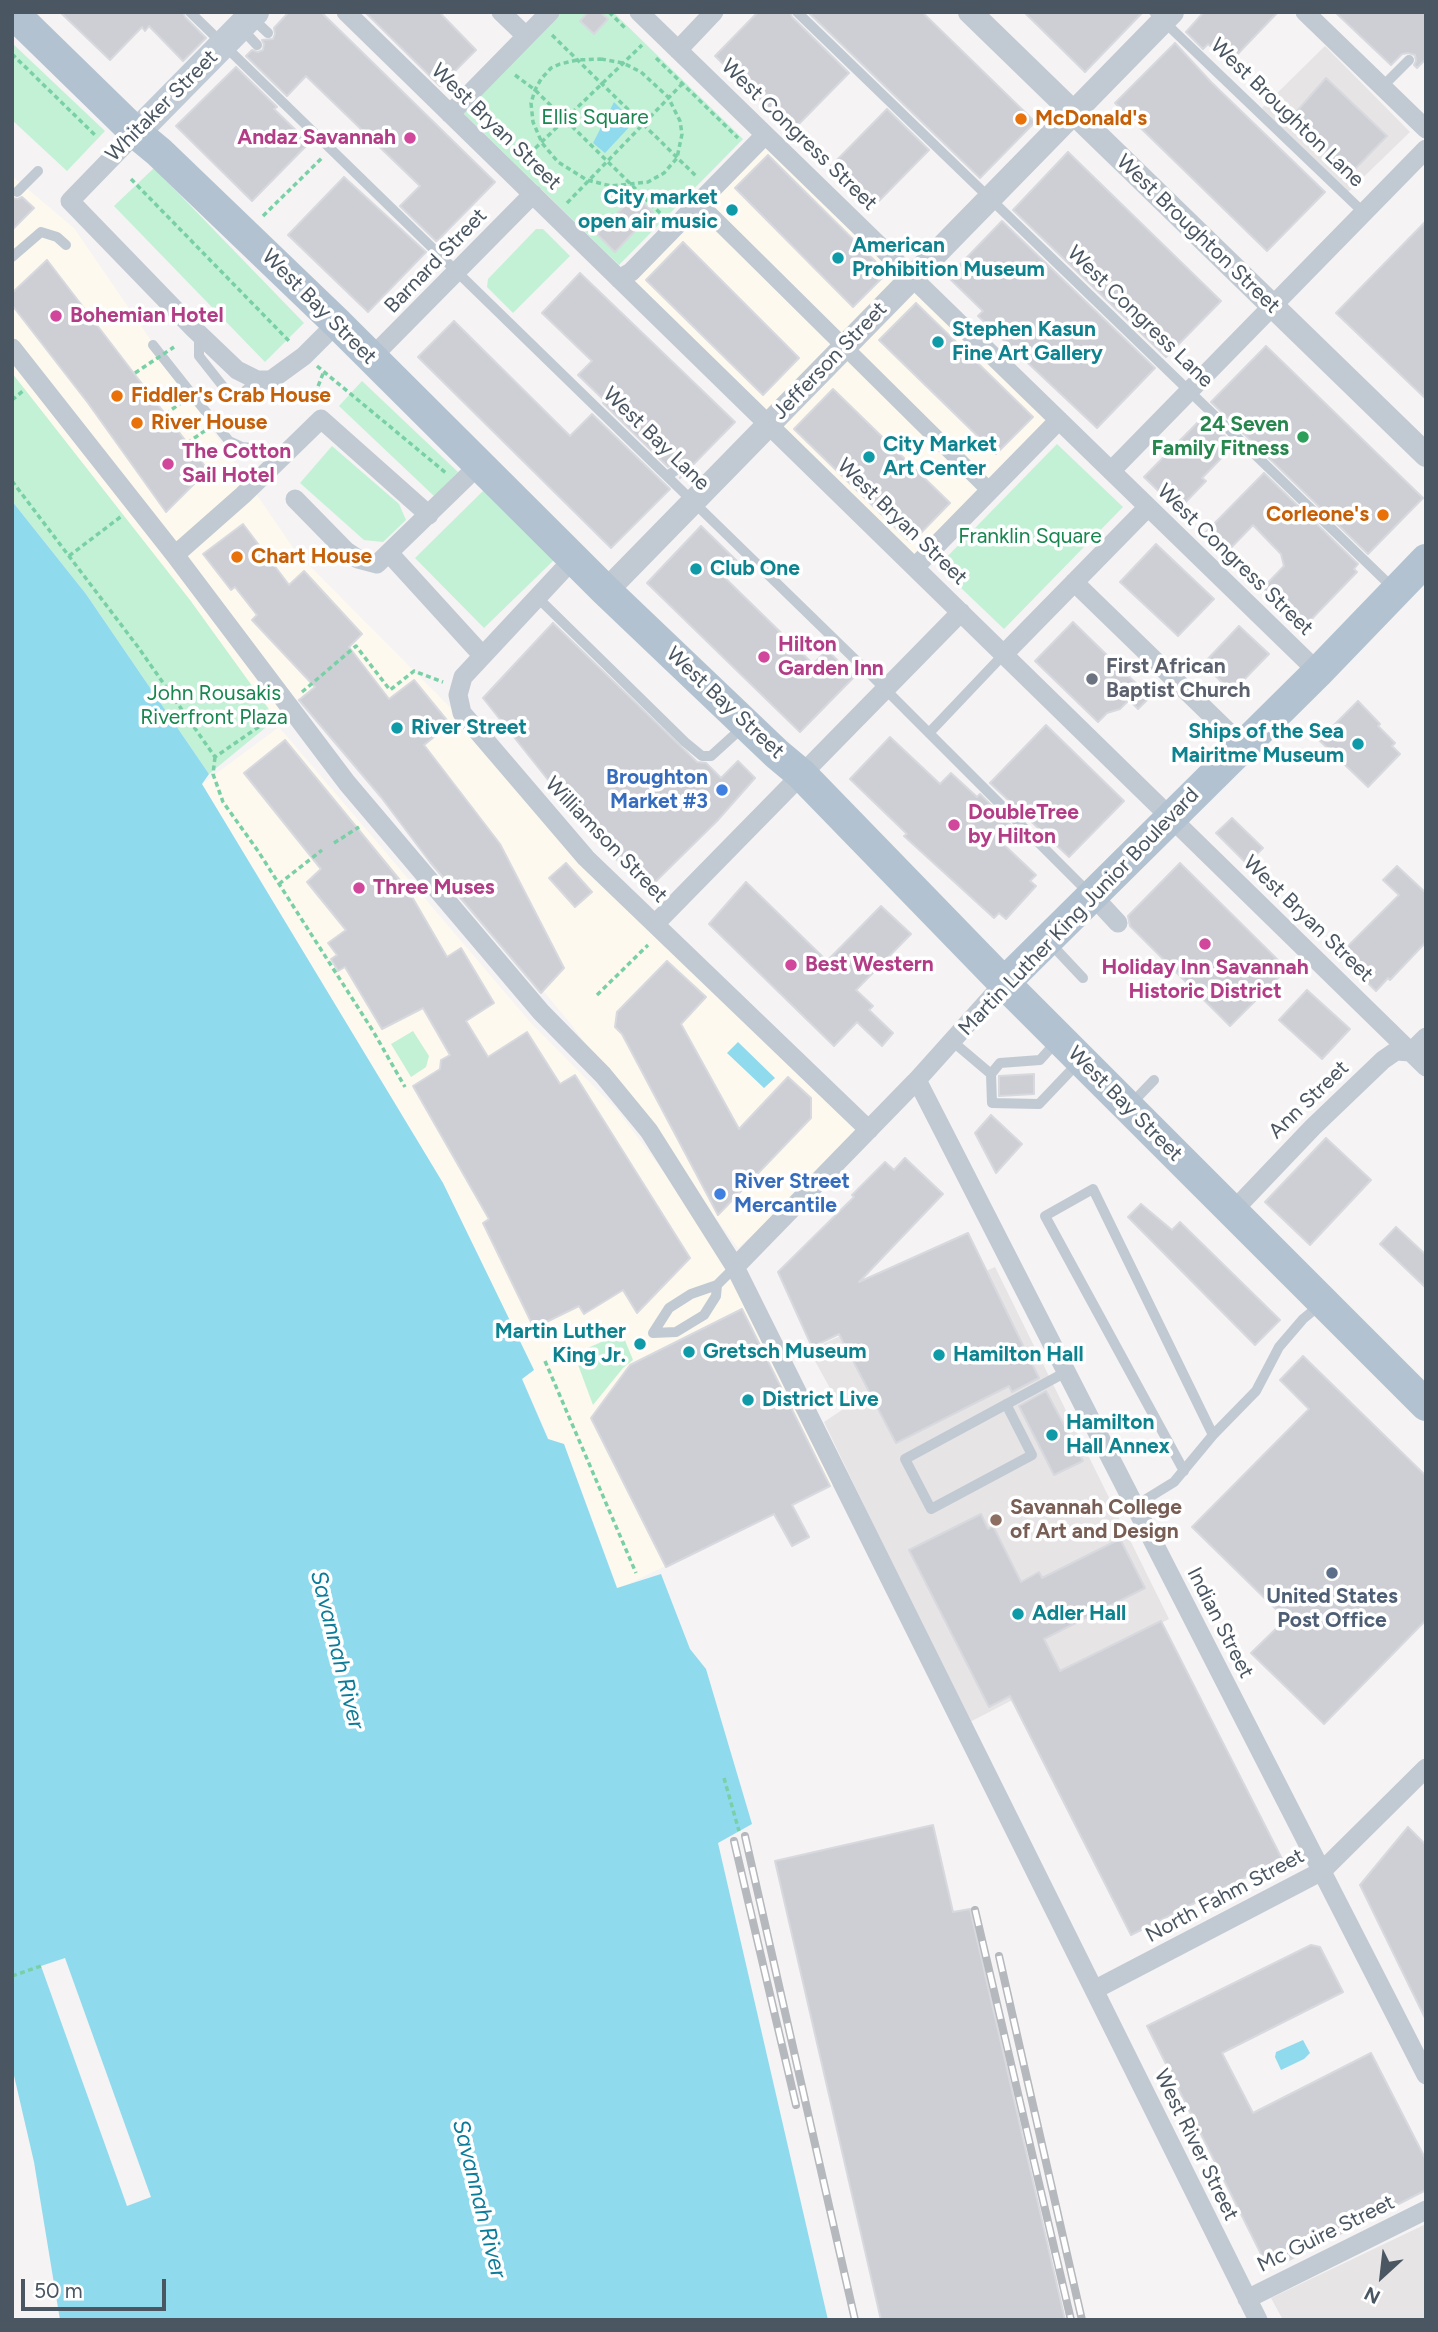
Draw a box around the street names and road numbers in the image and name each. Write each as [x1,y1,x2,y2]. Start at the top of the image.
street label: West Broughton Lane [1205,33,1369,193]
street label: Whitaker Street [101,45,223,167]
street label: West Congress Street [716,54,882,216]
street label: West Bryan Street [426,59,566,195]
street label: West Broughton Street [1111,149,1285,319]
street label: Barnard Street [380,203,492,319]
street label: West Congress Lane [1062,241,1218,393]
street label: West Bay Street [256,244,382,370]
street label: Jefferson Street [767,297,893,425]
street label: West Bay Lane [598,382,714,496]
street label: West Bryan Street [832,454,972,590]
street label: West Congress Street [1152,479,1318,641]
street label: West Bay Street [661,642,789,764]
street label: Williamson Street [539,772,673,908]
street label: Martin Luther King Junior Boulevard [954,783,1204,1041]
street label: West Bryan Street [1238,851,1378,987]
street label: West Bay Street [1062,1041,1188,1167]
street label: Ann Street [1264,1056,1354,1144]
street label: Indian Street [1181,1563,1259,1683]
street label: North Fahm Street [1141,1844,1309,1948]
street label: West River Street [1149,2065,1243,2225]
street label: Mc Guire Street [1253,2190,1399,2278]

